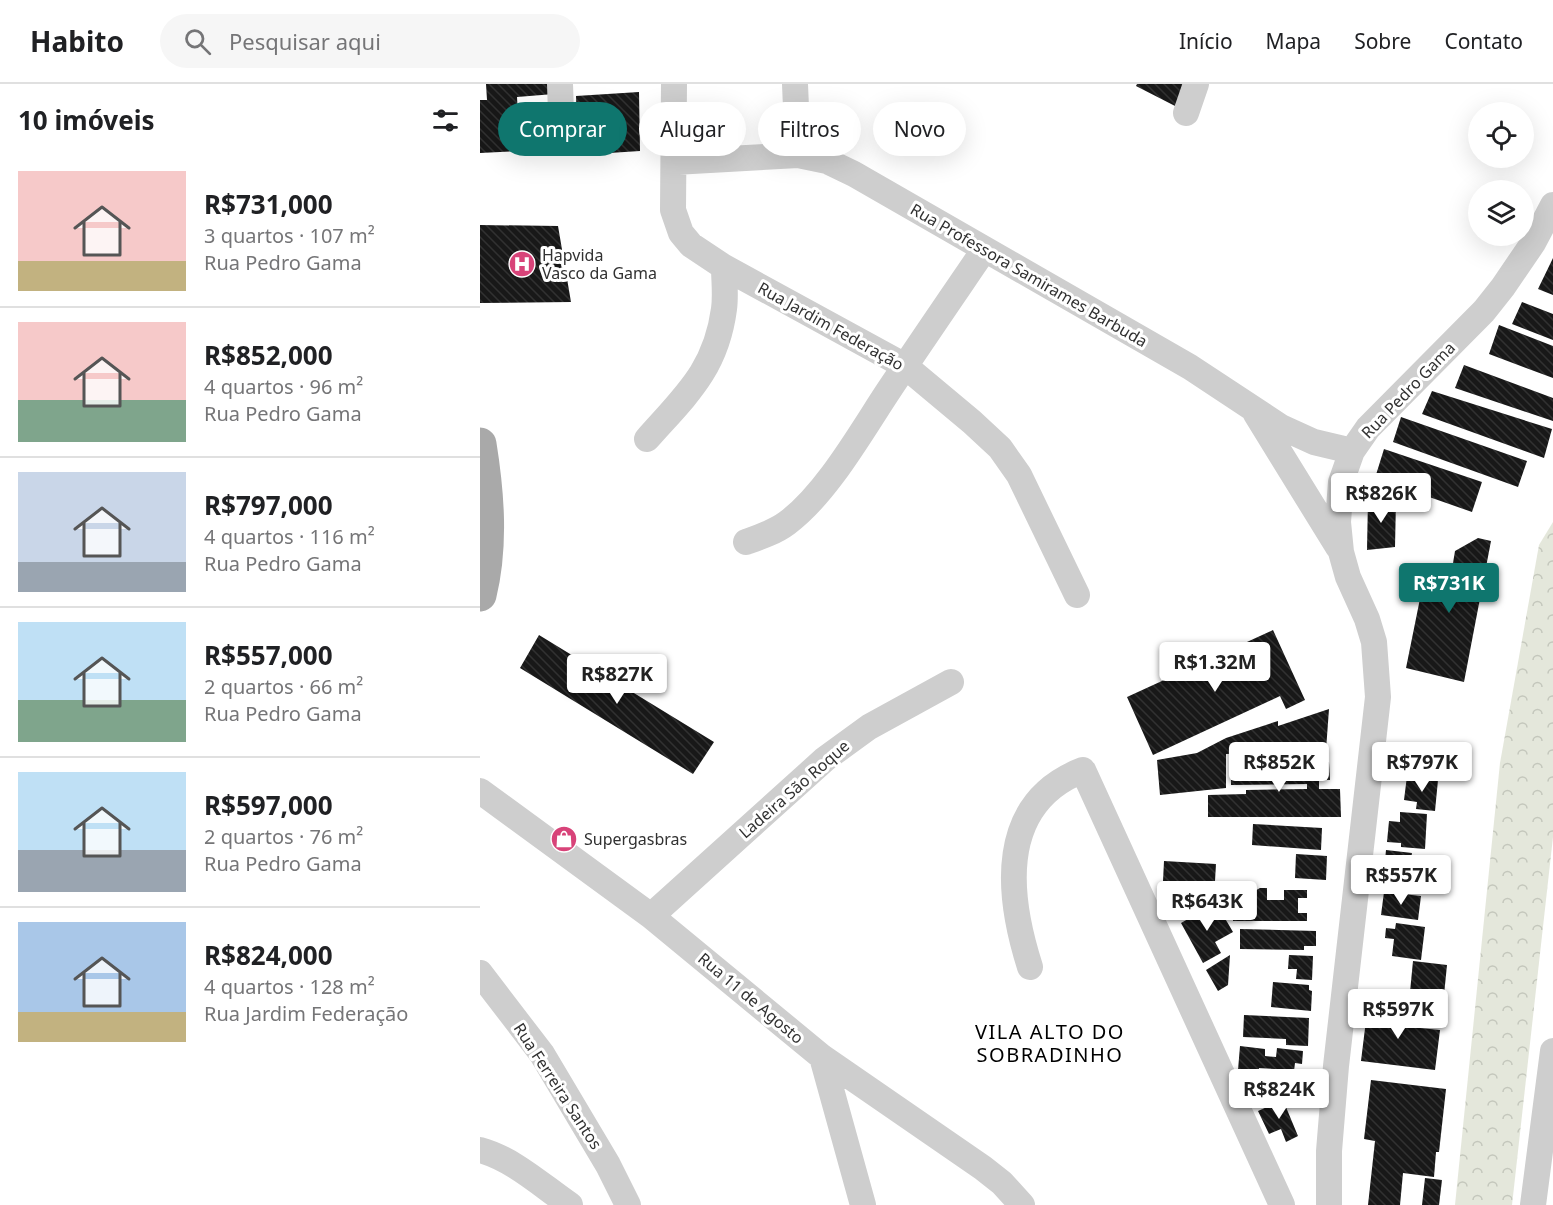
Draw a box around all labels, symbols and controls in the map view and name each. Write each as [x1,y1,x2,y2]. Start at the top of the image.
search box [160,14,580,68]
text: Habito [30,22,124,60]
icon: search [181,25,214,58]
text: Pesquisar aqui [229,26,381,56]
text: Início [1179,27,1233,55]
text: Mapa [1266,27,1321,55]
text: Sobre [1354,27,1411,55]
text: Contato [1444,27,1523,55]
text: 10 imóveis [18,102,155,138]
chip: Comprar [498,102,627,156]
chip: Alugar [639,102,746,156]
chip: Filtros [758,102,861,156]
chip: Novo [873,102,966,156]
map controls [1468,102,1534,246]
button: locate [1468,102,1534,168]
icon: filters [429,104,462,137]
button: layers [1468,180,1534,246]
text: R$731,000 [204,186,333,222]
icon: home [66,195,138,267]
street label: Rua Professora Samirames Barbuda [907,198,1151,352]
text: 3 quartos · 107 m² [204,222,375,249]
place label: Hapvida Vasco da Gama [542,244,657,284]
text: Rua Pedro Gama [204,249,362,276]
hospital icon: Hapvida Vasco da Gama [507,249,537,279]
street label: Rua Jardim Federação [754,277,908,375]
text: R$852,000 [204,337,333,373]
street label: Rua Pedro Gama [1356,337,1460,443]
icon: home [66,346,138,418]
text: 4 quartos · 96 m² [204,373,363,400]
text: Rua Pedro Gama [204,400,362,427]
pin: R$826K [1332,473,1430,524]
text: R$826K [1345,479,1417,506]
text: R$797,000 [204,487,333,523]
icon: home [66,496,138,568]
text: 4 quartos · 116 m² [204,523,375,550]
text: Rua Pedro Gama [204,550,362,577]
pin: R$731K [1400,563,1498,614]
text: R$731K [1413,569,1485,596]
text: R$557,000 [204,637,333,673]
pin: R$1.32M [1160,642,1270,693]
icon: home [66,646,138,718]
text: R$1.32M [1173,648,1257,675]
pin: R$827K [568,654,666,705]
text: R$827K [581,660,653,687]
text: 2 quartos · 66 m² [204,673,363,700]
text: Rua Pedro Gama [204,700,362,727]
street label: Ladeira São Roque [734,735,854,843]
pin: R$852K [1230,742,1328,793]
pin: R$797K [1373,742,1471,793]
text: R$852K [1243,748,1315,775]
text: R$797K [1386,748,1458,775]
text: R$597,000 [204,787,333,823]
icon: home [66,796,138,868]
text: 2 quartos · 76 m² [204,823,363,850]
shop icon: Supergasbras [549,824,579,854]
place label: Supergasbras [584,828,687,850]
text: Rua Pedro Gama [204,850,362,877]
pin: R$557K [1352,855,1450,906]
text: R$557K [1365,861,1437,888]
pin: R$643K [1158,881,1256,932]
text: R$643K [1171,887,1243,914]
text: R$824,000 [204,937,333,973]
icon: home [66,946,138,1018]
street label: Rua 11 de Agosto [694,947,808,1049]
text: 4 quartos · 128 m² [204,973,375,1000]
pin: R$597K [1349,989,1447,1040]
text: R$597K [1362,995,1434,1022]
text: Rua Jardim Federação [204,1000,408,1027]
district label: VILA ALTO DO SOBRADINHO [975,1018,1125,1068]
street label: Rua Ferreira Santos [509,1019,607,1153]
pin: R$824K [1230,1069,1328,1120]
text: R$824K [1243,1075,1315,1102]

